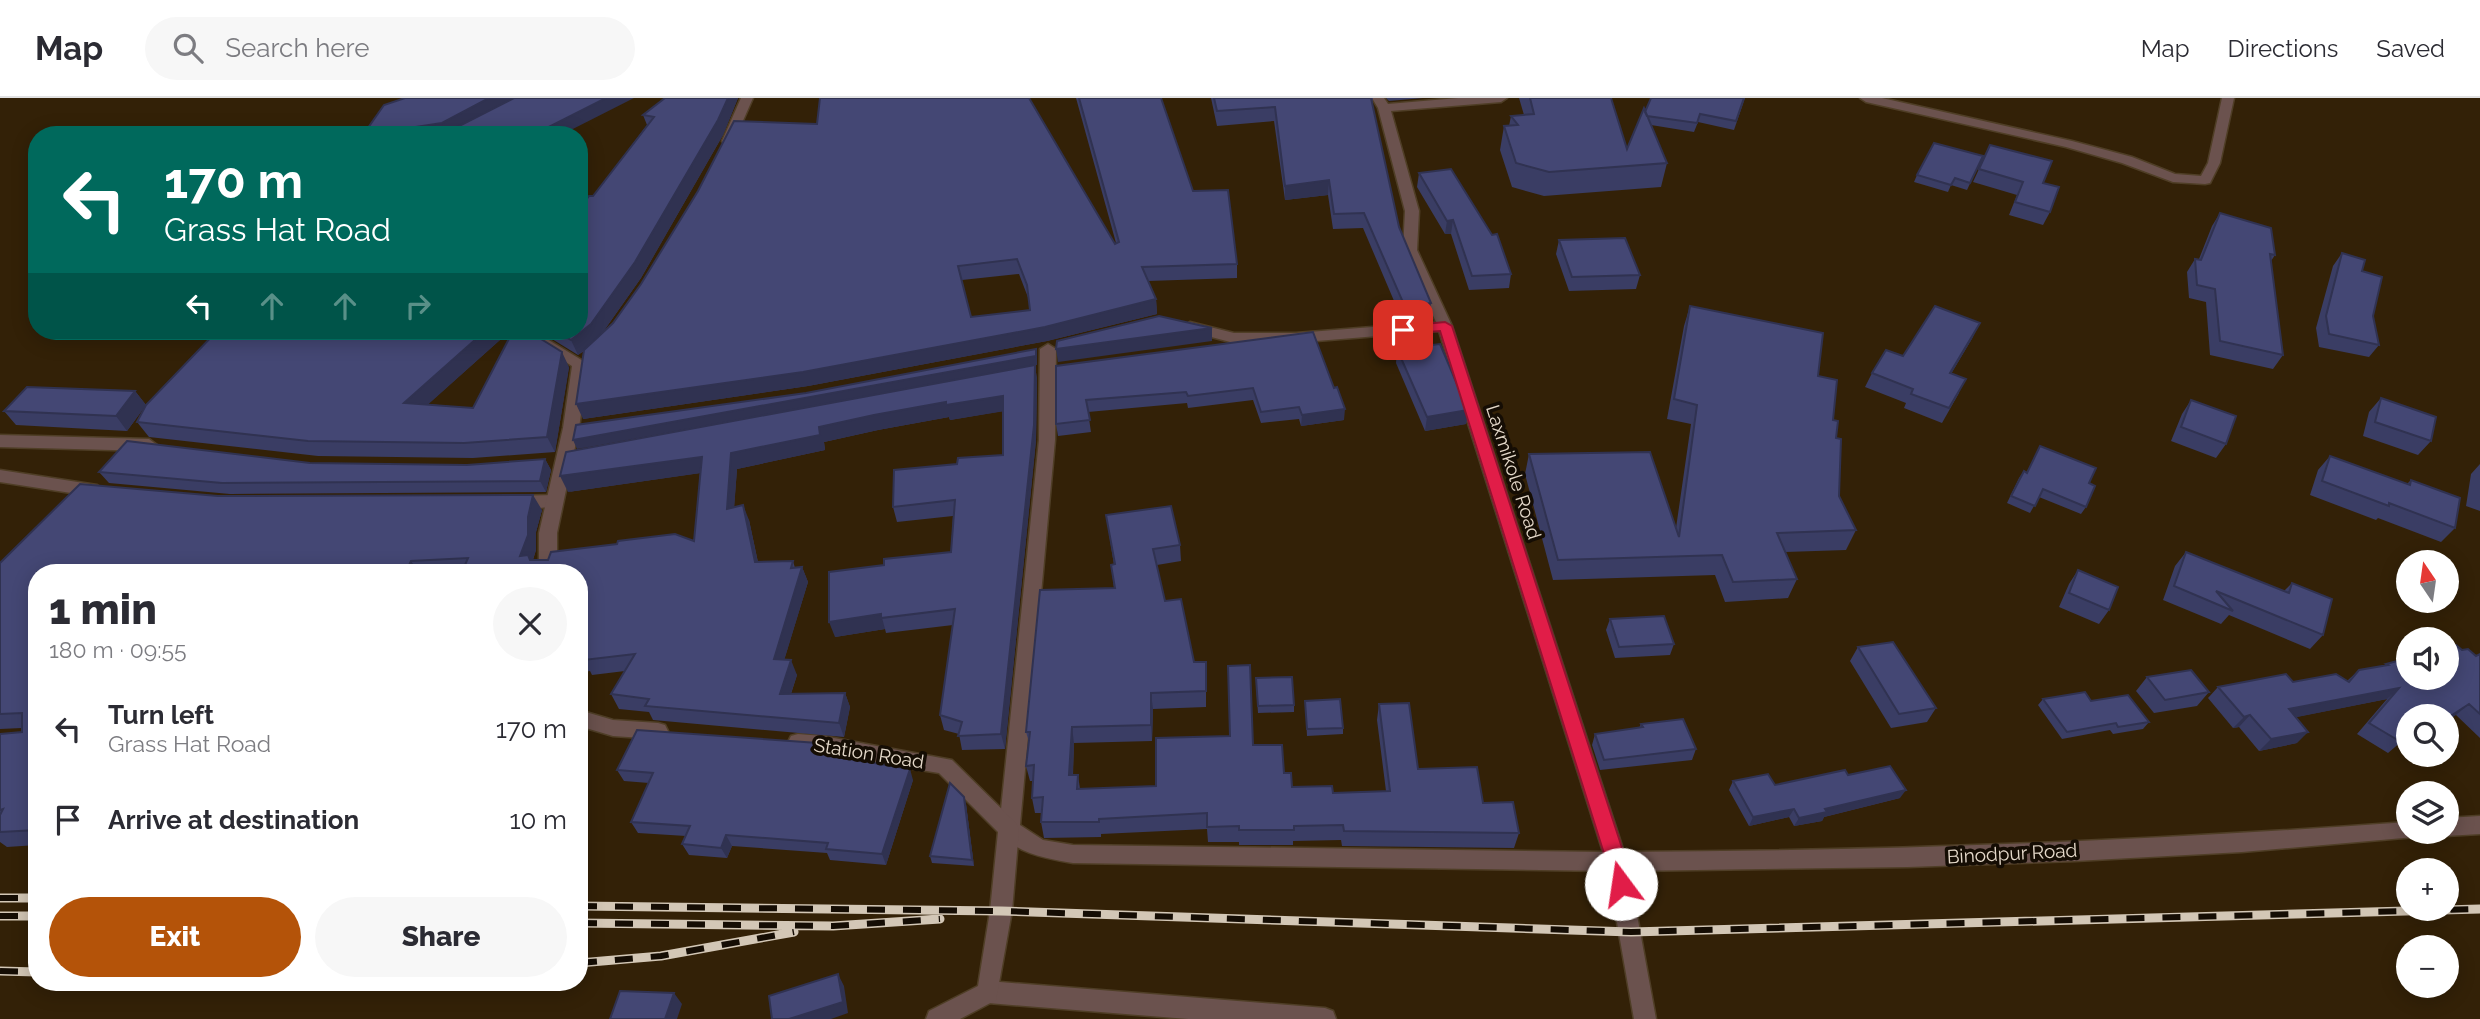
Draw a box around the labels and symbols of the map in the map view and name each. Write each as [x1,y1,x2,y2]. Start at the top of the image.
pin [1373,300,1433,360]
street label: Laxmikole Road [1482,402,1546,542]
north arrow [2396,550,2459,612]
street label: Station Road [812,733,926,773]
street label: Binodpur Road [1946,839,2078,867]
position arrow [1584,847,1658,921]

